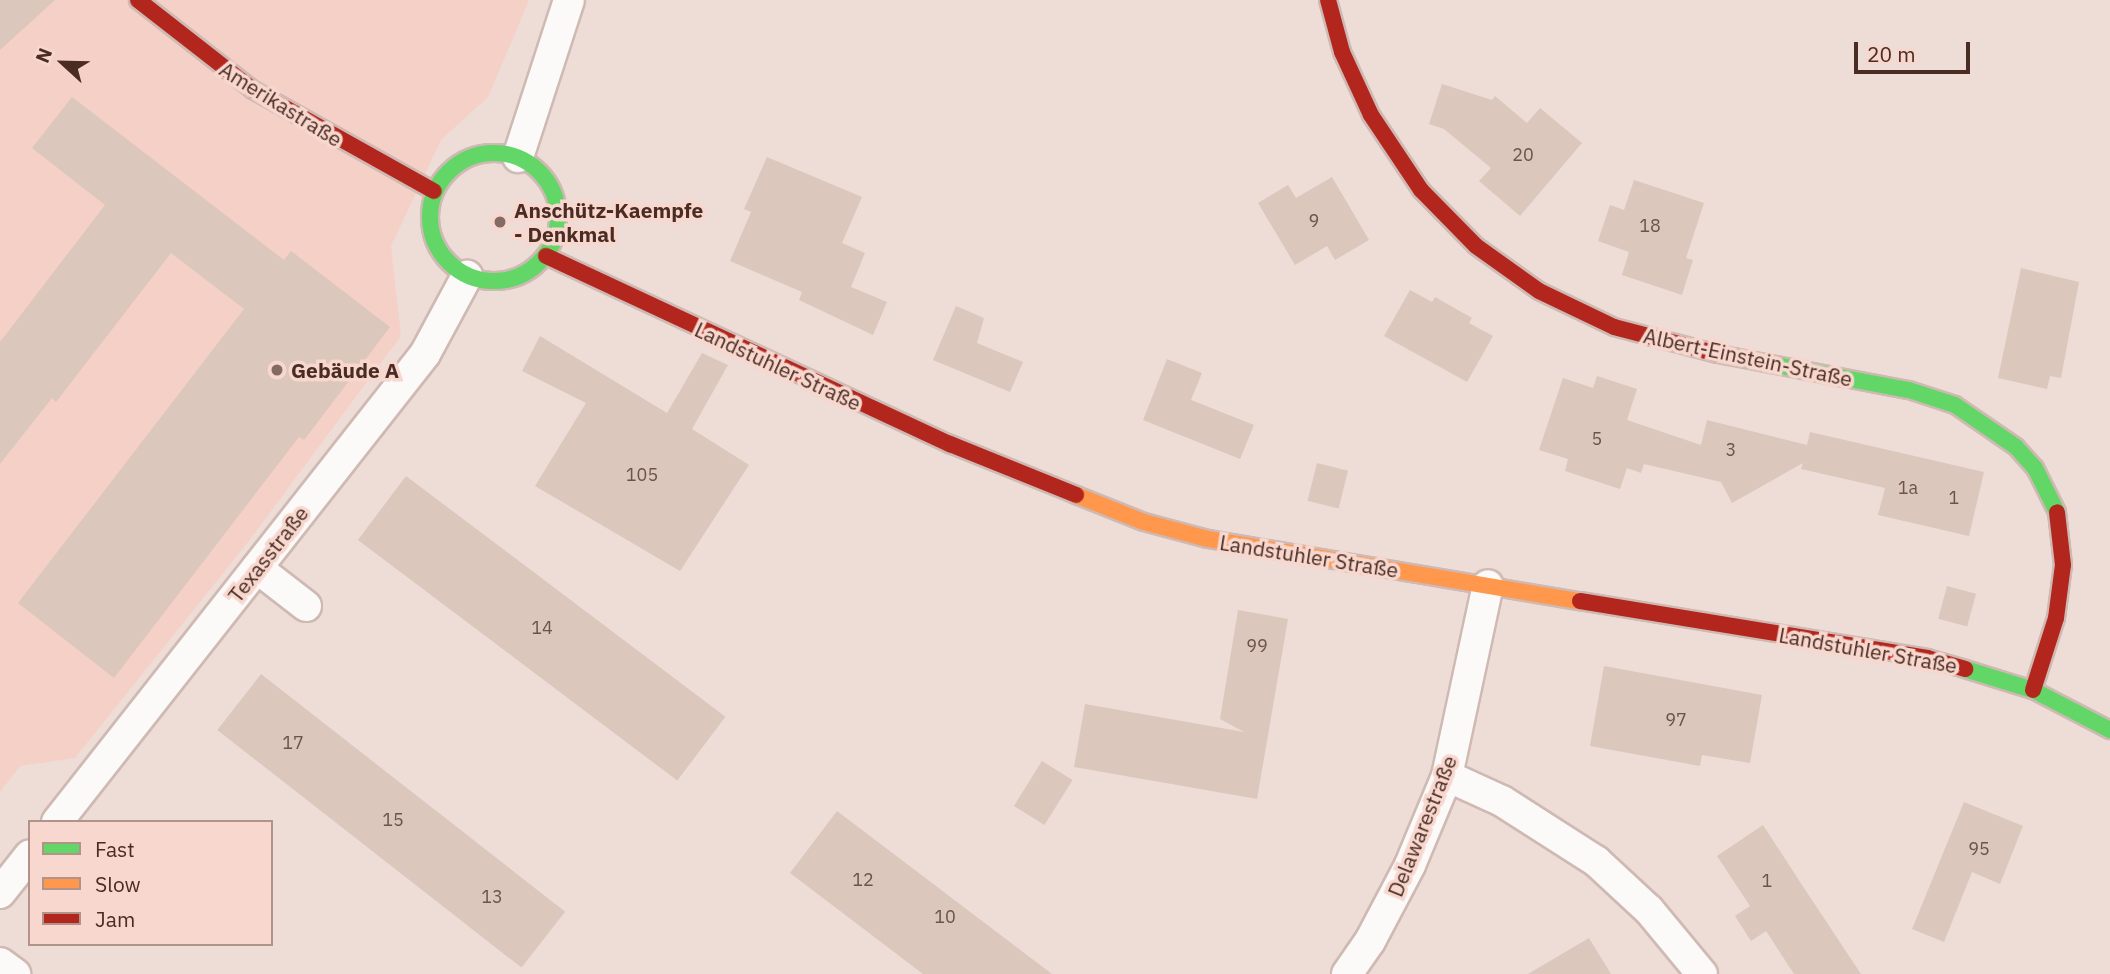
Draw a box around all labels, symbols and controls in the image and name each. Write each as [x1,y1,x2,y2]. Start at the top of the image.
north arrow [28,28,98,98]
scale bar [1858,28,1974,72]
text: 20 m [1867,40,1916,68]
text: N [30,44,57,66]
street label: Amerikastraße [215,56,347,152]
house number: 20 [1512,144,1534,166]
place label: Anschütz-Kaempfe - Denkmal [514,197,703,247]
house number: 9 [1309,210,1319,232]
marker: Anschütz-Kaempfe - Denkmal [492,214,508,230]
house number: 18 [1639,215,1661,237]
street label: Landstuhler Straße [691,316,865,416]
street label: Albert-Einstein-Straße [1641,323,1855,391]
place label: Gebäude A [291,357,399,383]
marker: Gebäude A [269,362,285,378]
house number: 5 [1592,428,1602,450]
house number: 3 [1726,439,1736,461]
house number: 105 [626,464,658,486]
house number: 1a [1898,477,1918,499]
house number: 1 [1949,487,1959,509]
street label: Texasstraße [223,501,313,607]
street label: Landstuhler Straße [1218,529,1400,583]
house number: 14 [531,617,553,639]
street label: Landstuhler Straße [1777,622,1959,678]
house number: 99 [1246,635,1268,657]
house number: 97 [1665,709,1687,731]
house number: 17 [282,732,304,754]
street label: Delawarestraße [1382,752,1462,900]
house number: 15 [382,809,404,831]
legend [28,820,273,946]
text: Fast [95,835,135,863]
house number: 95 [1968,838,1990,860]
house number: 12 [852,869,874,891]
text: Slow [95,870,141,898]
house number: 1 [1762,870,1772,892]
house number: 13 [481,886,503,908]
text: Jam [95,905,135,933]
house number: 10 [934,906,956,928]

